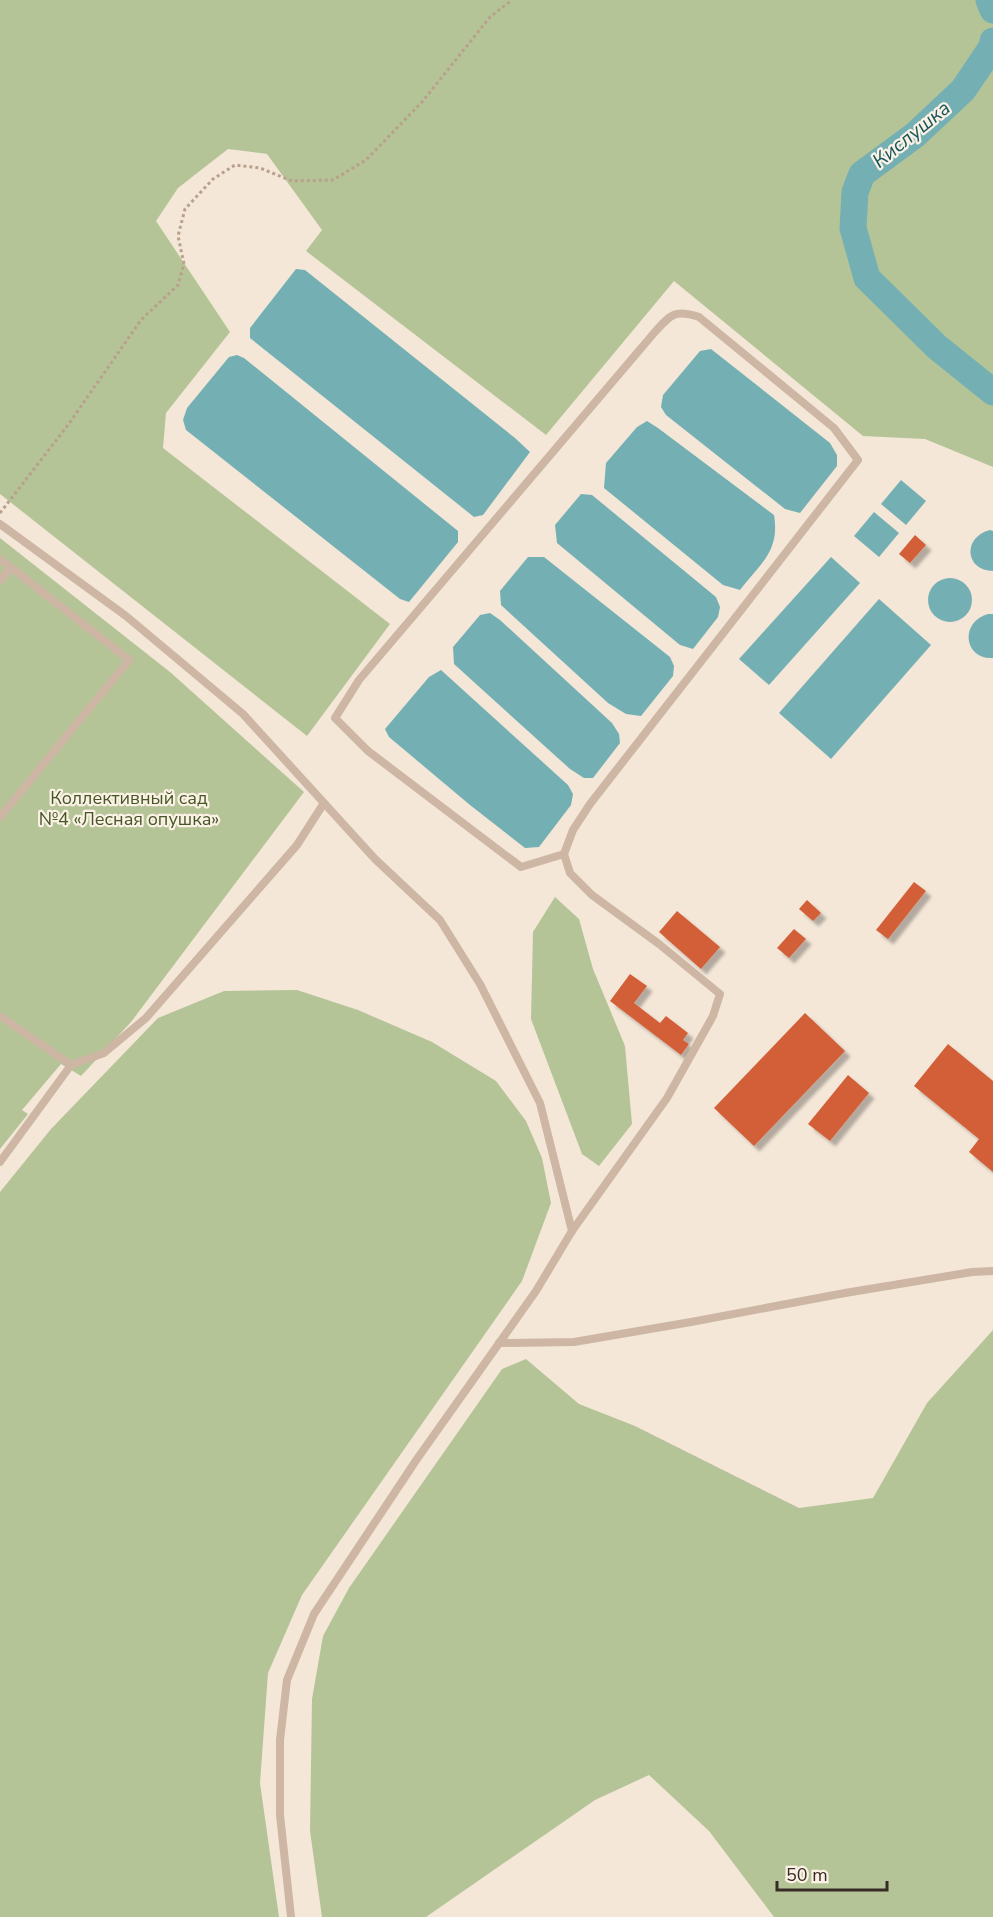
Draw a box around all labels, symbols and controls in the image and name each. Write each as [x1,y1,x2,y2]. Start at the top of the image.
water label: Кислушка [867,95,956,174]
park label: Коллективный сад №4 «Лесная опушка» [39,786,219,831]
scale bar [777,1854,886,1892]
text: 50 m [786,1863,828,1887]

